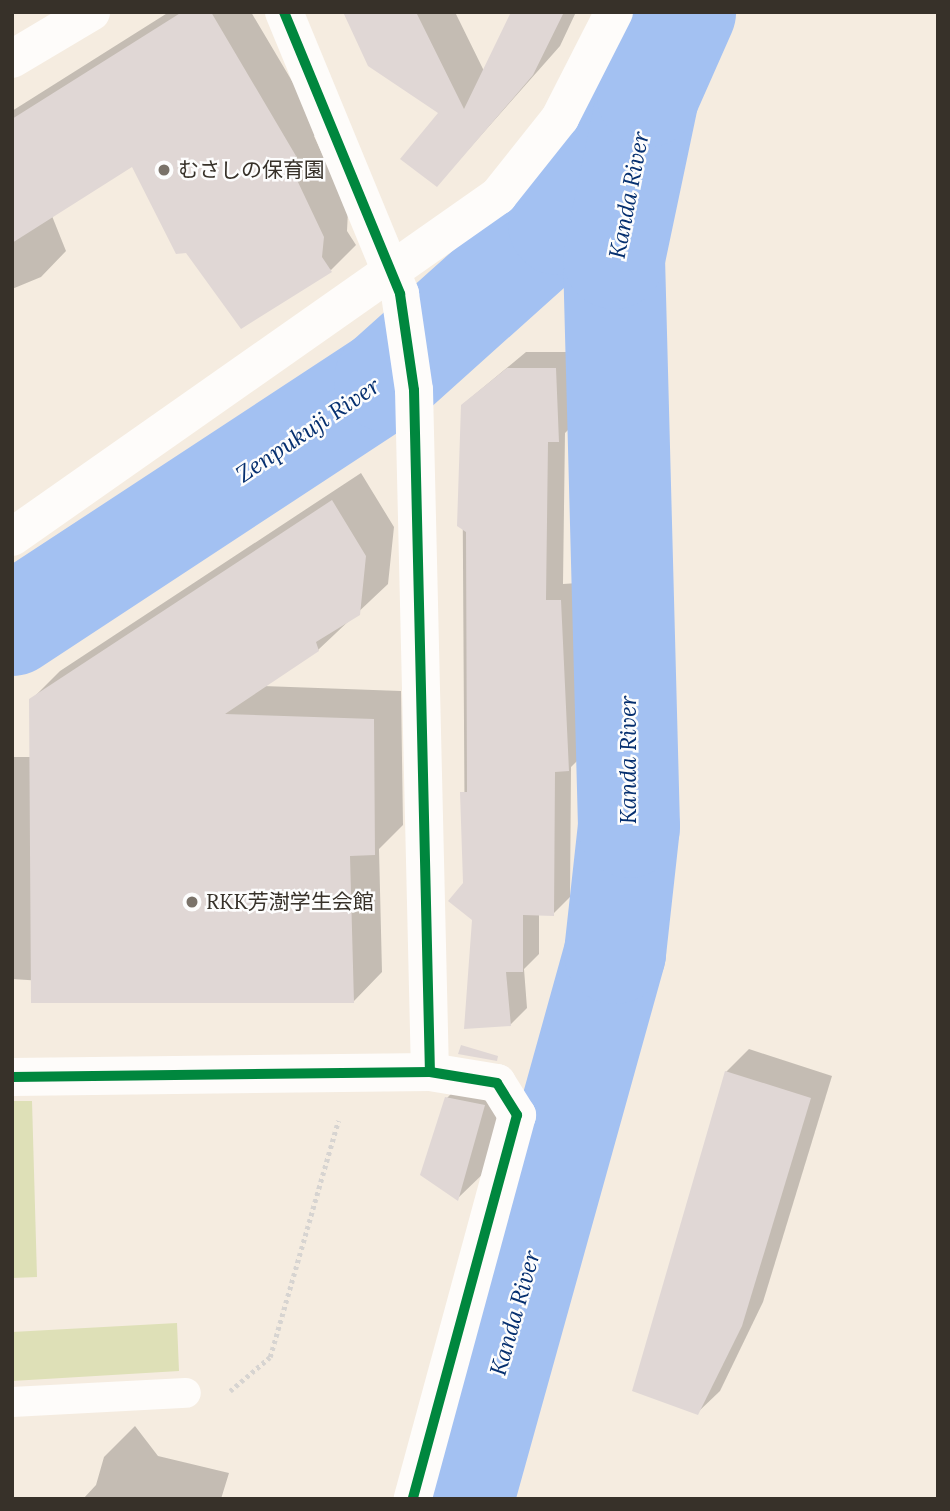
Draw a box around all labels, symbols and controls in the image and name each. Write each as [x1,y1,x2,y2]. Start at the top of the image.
water label: Kanda River [603,129,655,261]
place label: むさしの保育園 [178,157,325,183]
marker: むさしの保育園 [156,162,172,178]
water label: Zenpukuji River [231,372,385,488]
water label: Kanda River [614,696,642,824]
place label: RKK芳澍学生会館 [206,889,374,915]
marker: RKK芳澍学生会館 [184,894,200,910]
water label: Kanda River [484,1247,546,1379]

